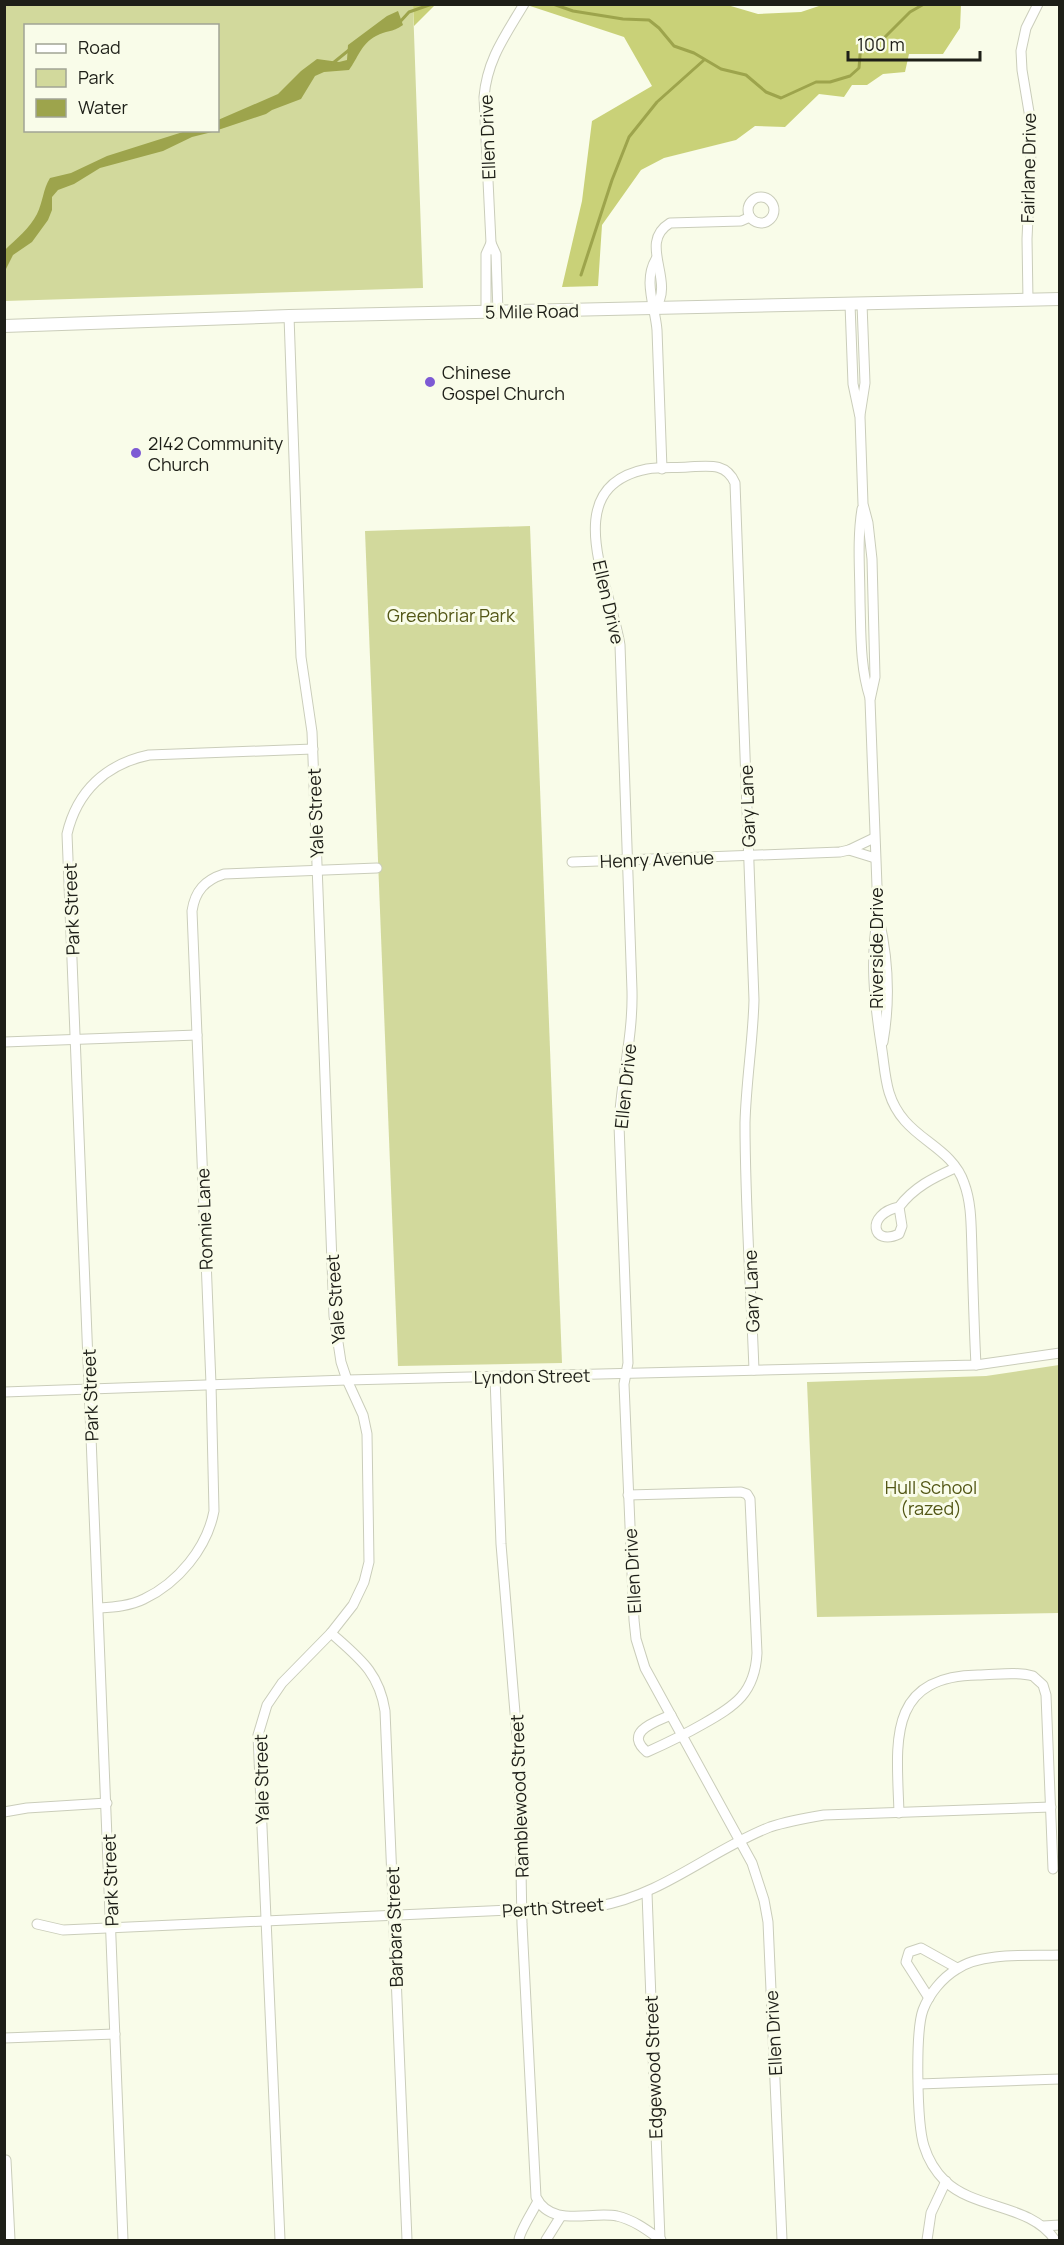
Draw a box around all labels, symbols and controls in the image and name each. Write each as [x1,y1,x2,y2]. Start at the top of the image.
legend [24,24,219,132]
scale bar [848,24,980,62]
text: 100 m [857,32,905,56]
text: Road [78,35,121,59]
text: Park [78,65,115,89]
street label: Ellen Drive [474,94,500,180]
text: Water [78,95,128,119]
street label: Fairlane Drive [1015,113,1041,223]
street label: 5 Mile Road [485,298,579,324]
place label: Chinese Gospel Church [442,360,565,405]
marker: Chinese Gospel Church [423,375,437,389]
place label: 2|42 Community Church [148,431,284,476]
marker: 2|42 Community Church [129,446,143,460]
street label: Ellen Drive [588,558,630,646]
park label: Greenbriar Park [387,603,516,627]
street label: Gary Lane [734,764,760,848]
street label: Yale Street [301,768,329,858]
street label: Henry Avenue [599,845,715,873]
street label: Park Street [57,862,85,956]
street label: Riverside Drive [864,887,888,1009]
street label: Ellen Drive [609,1042,641,1130]
street label: Ronnie Lane [190,1168,218,1270]
street label: Gary Lane [738,1249,764,1333]
street label: Yale Street [320,1253,350,1345]
street label: Park Street [76,1348,104,1442]
street label: Lyndon Street [473,1363,591,1389]
park label: Hull School (razed) [885,1475,977,1520]
street label: Ellen Drive [618,1528,646,1614]
street label: Ramblewood Street [504,1714,534,1878]
street label: Yale Street [248,1734,274,1824]
street label: Park Street [96,1833,124,1927]
street label: Barbara Street [380,1866,408,1988]
street label: Perth Street [501,1891,605,1923]
street label: Ellen Drive [759,1990,787,2076]
street label: Edgewood Street [639,1995,667,2139]

